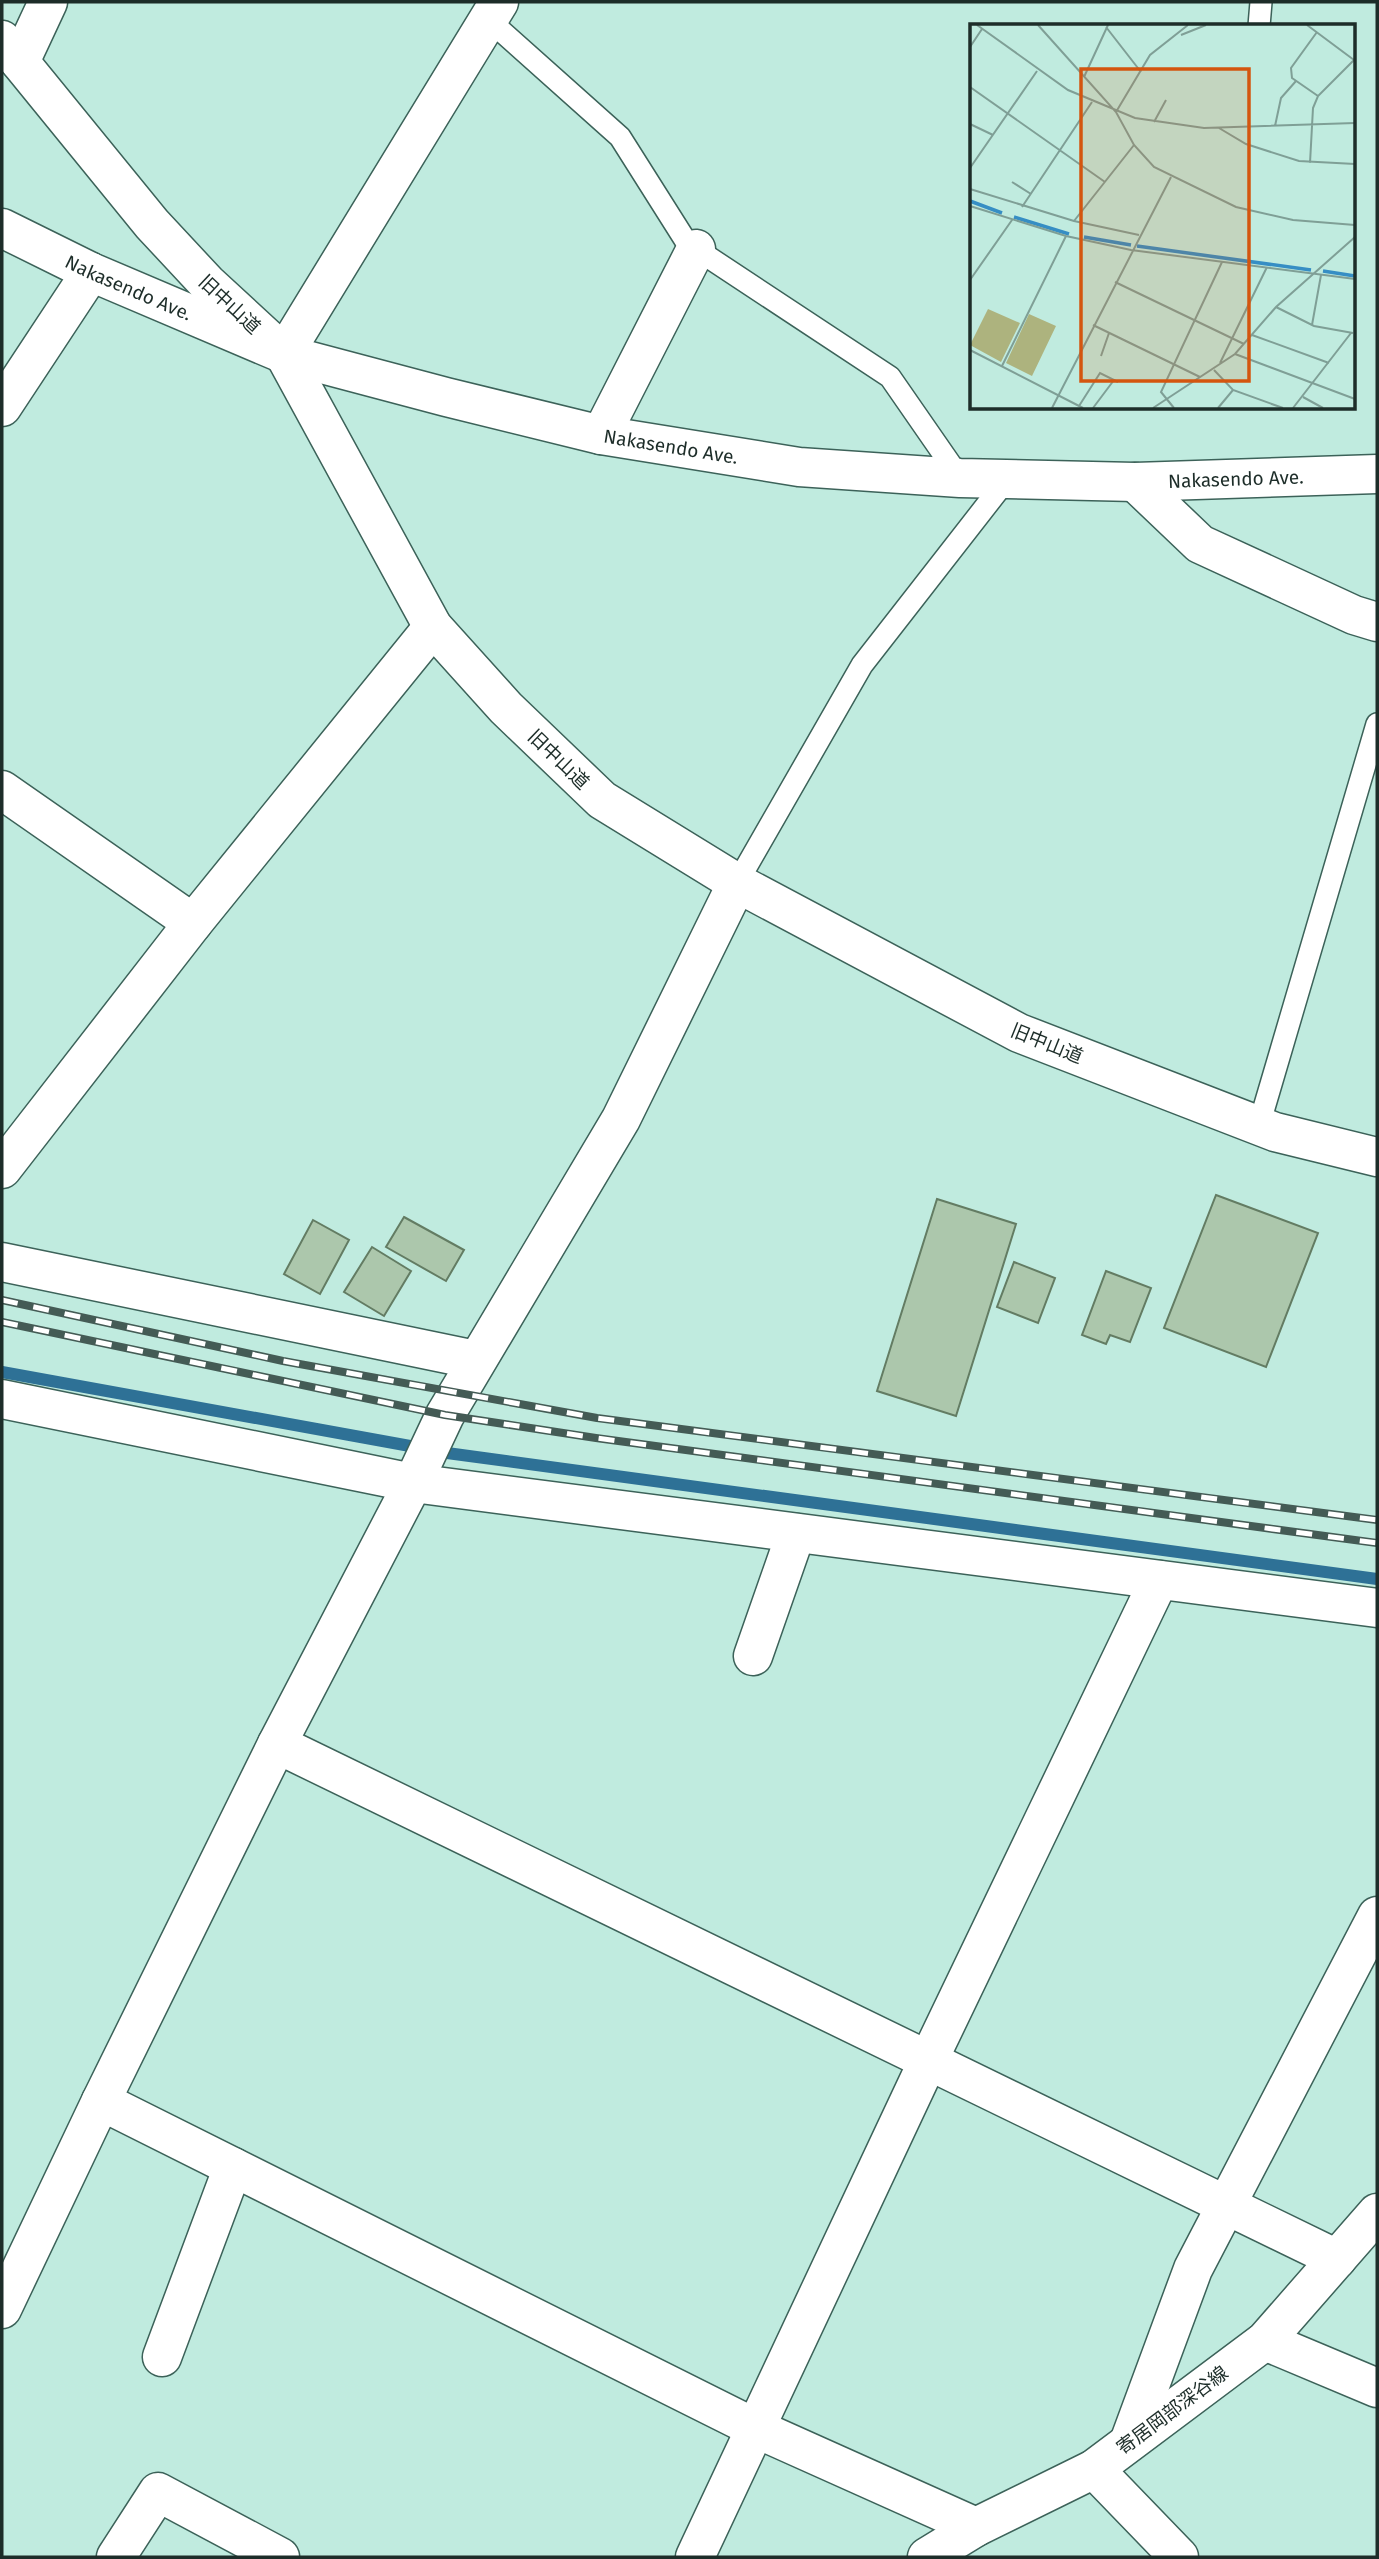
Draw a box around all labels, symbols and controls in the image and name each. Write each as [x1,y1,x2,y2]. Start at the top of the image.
inset map [970,24,1354,410]
street label: Nakasendo Ave. [61,250,195,326]
street label: 旧中山道 [194,270,265,339]
street label: Nakasendo Ave. [602,425,740,469]
street label: Nakasendo Ave. [1168,465,1304,493]
street label: 旧中山道 [523,725,594,794]
street label: 旧中山道 [1007,1019,1086,1068]
street label: 寄居岡部深谷線 [1112,2361,1232,2460]

